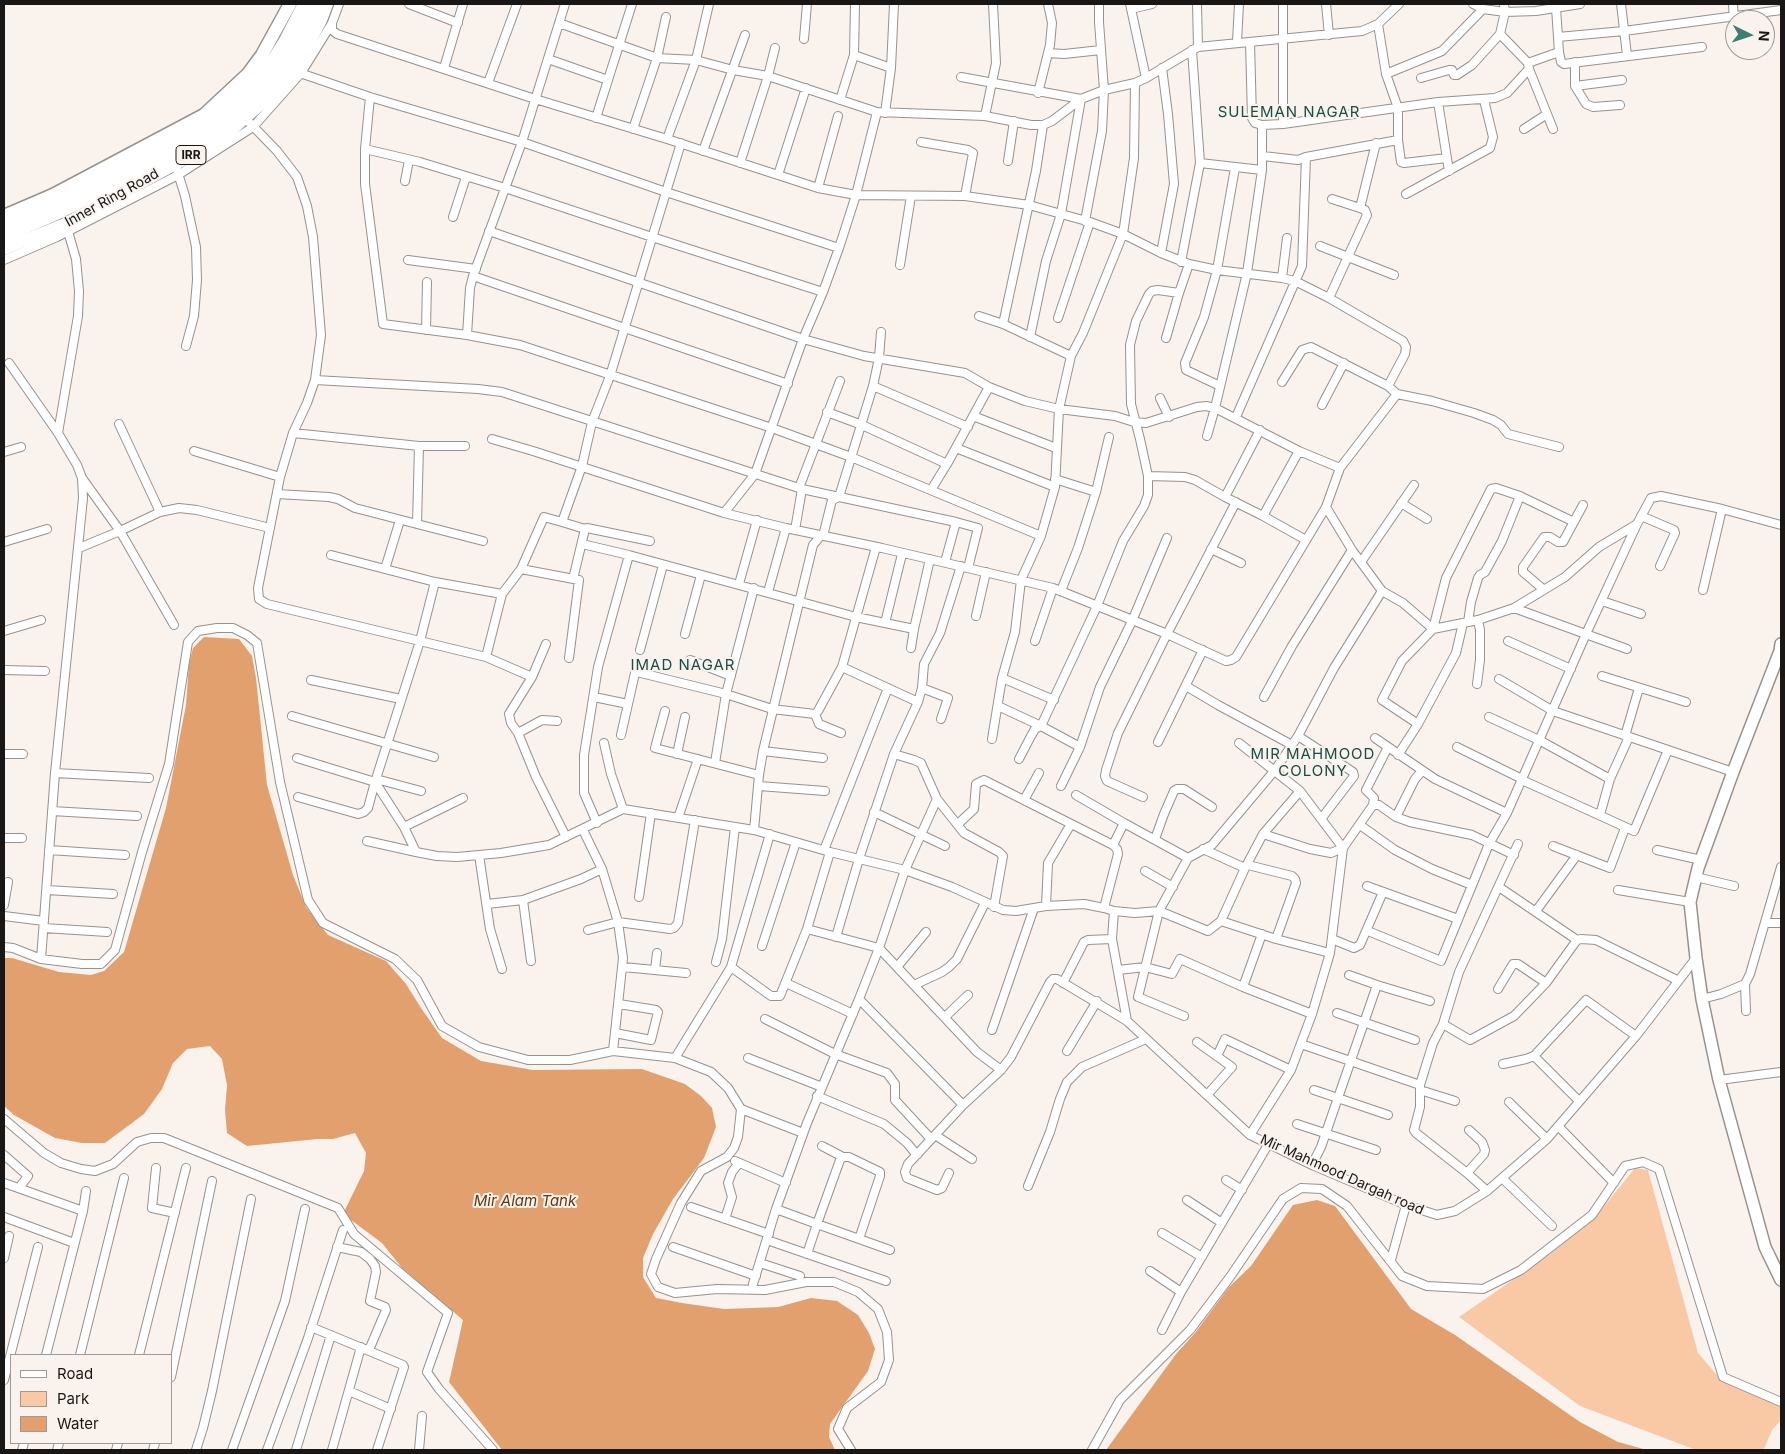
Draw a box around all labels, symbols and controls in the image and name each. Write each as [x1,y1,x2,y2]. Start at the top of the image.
north arrow [1725,10,1775,60]
text: N [1756,30,1773,42]
district label: SULEMAN NAGAR [1216,103,1362,121]
road number: IRR [176,146,206,164]
street label: Inner Ring Road [62,165,162,231]
district label: IMAD NAGAR [629,656,737,674]
district label: MIR MAHMOOD COLONY [1249,745,1377,780]
street label: Mir Mahmood Dargah road [1258,1131,1426,1219]
water label: Mir Alam Tank [474,1192,576,1210]
legend [10,1354,172,1444]
text: Road [57,1364,93,1383]
text: Park [57,1389,89,1408]
text: Water [57,1414,99,1433]

